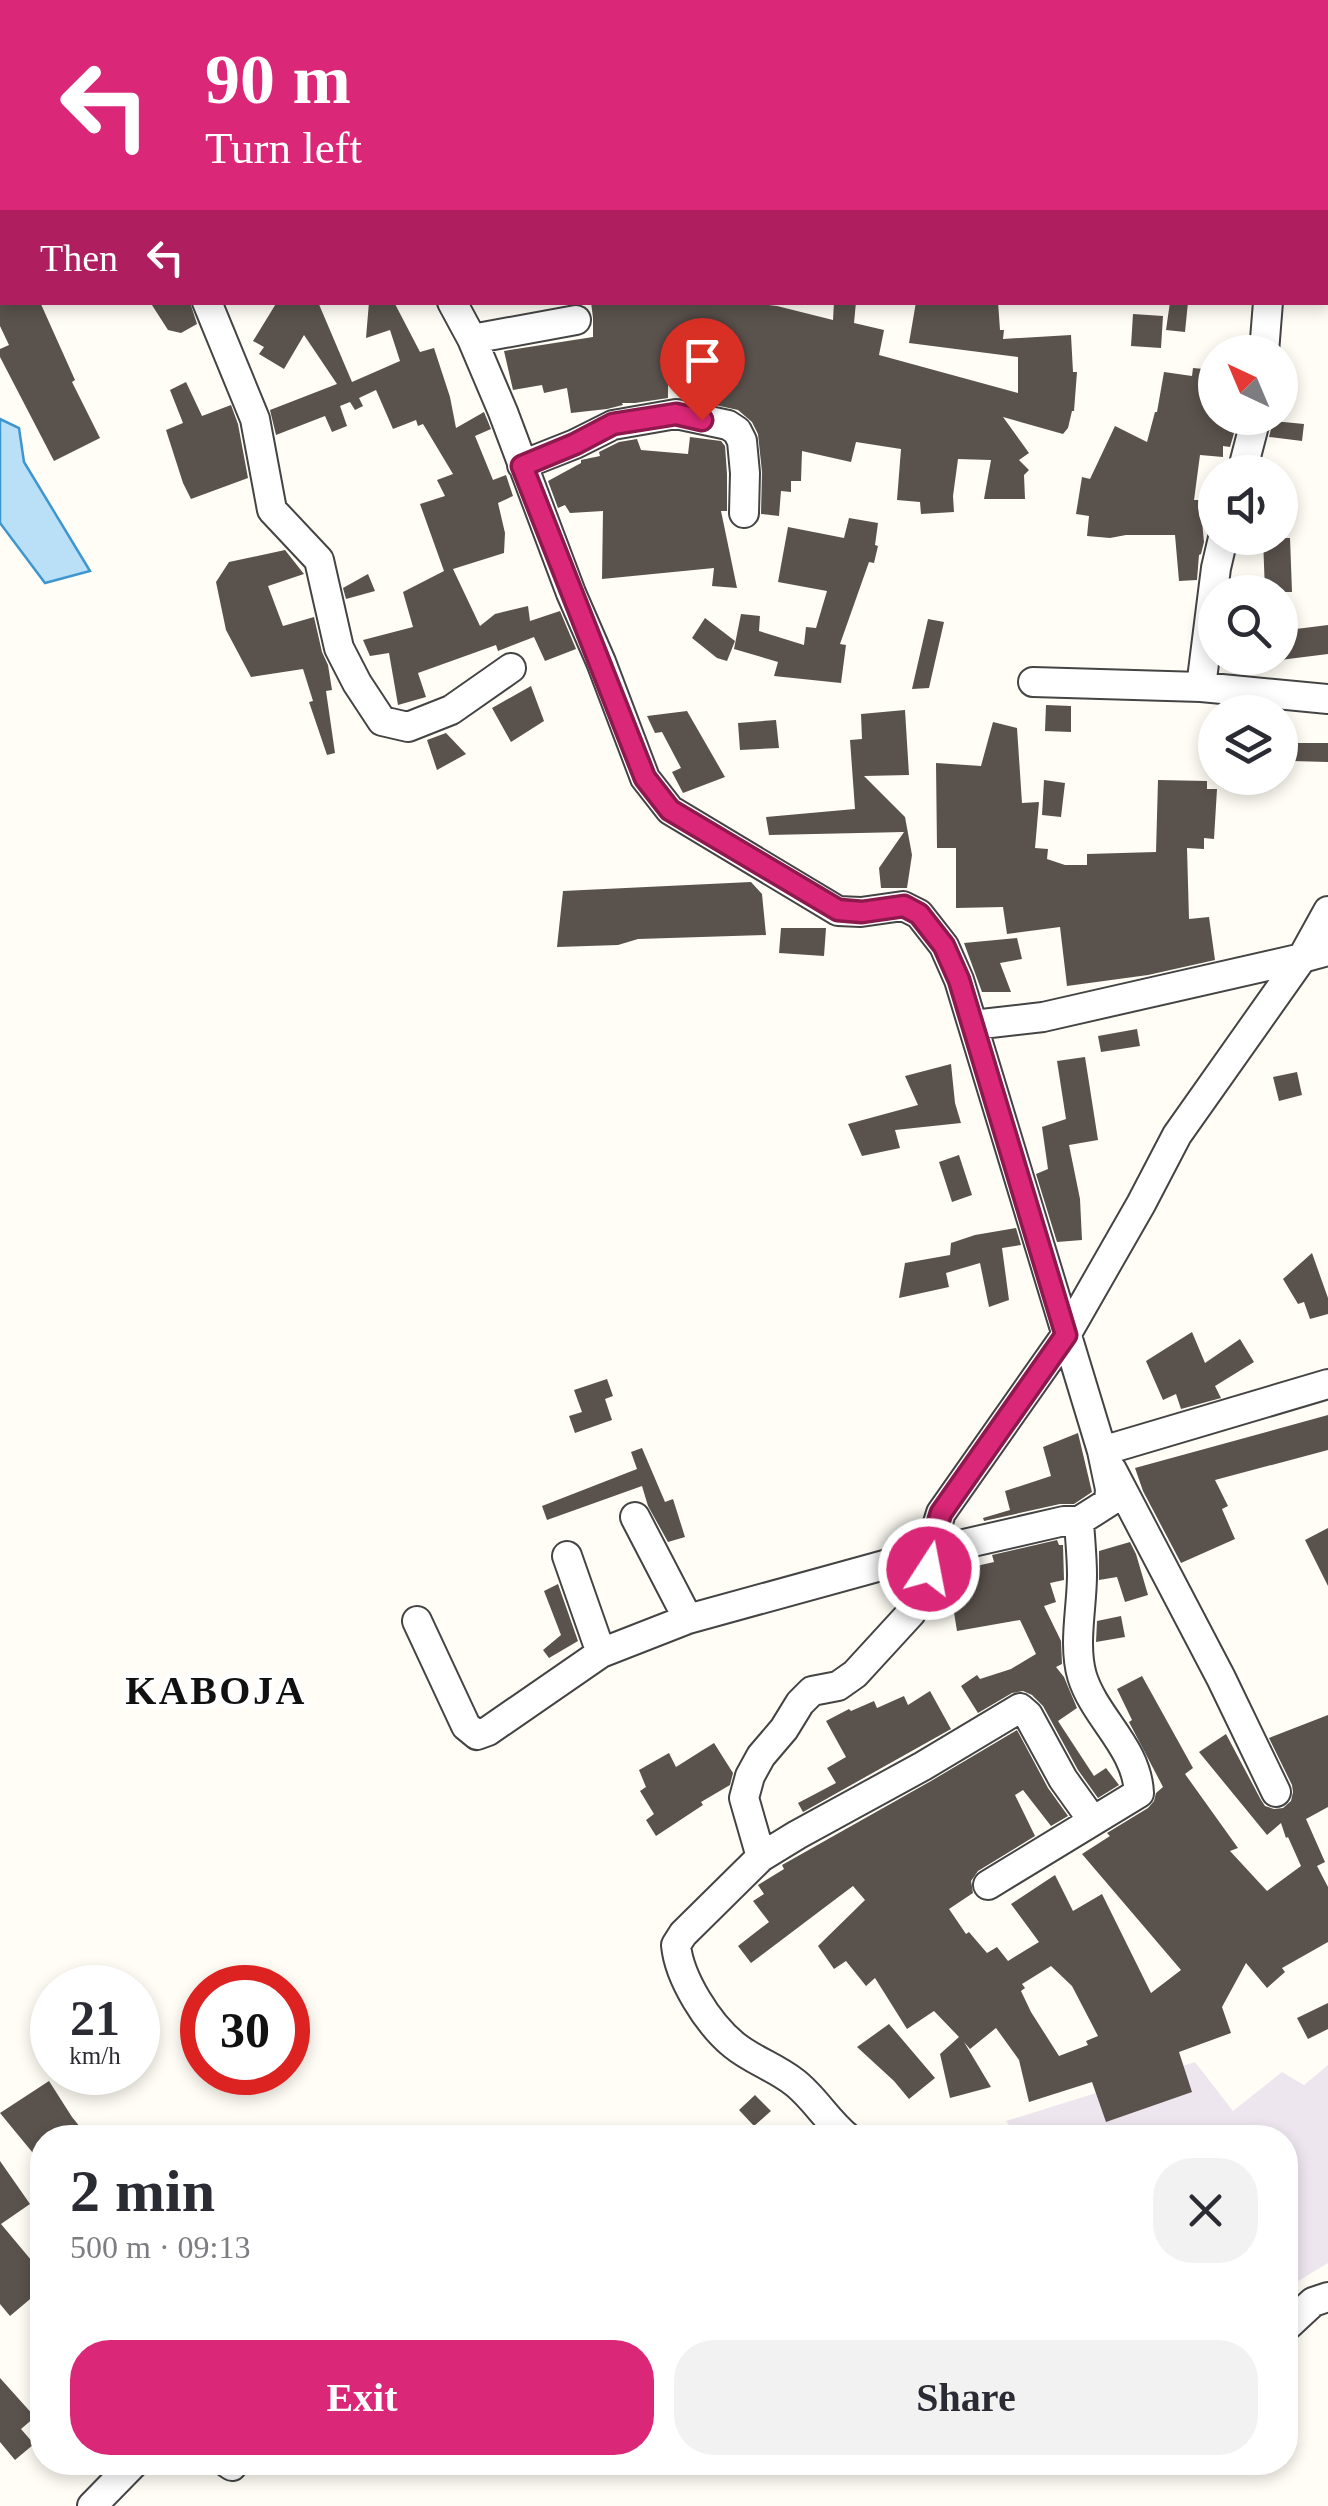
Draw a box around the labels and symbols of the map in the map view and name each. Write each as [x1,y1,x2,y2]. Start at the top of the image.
pin [660,318,745,421]
north arrow [1198,335,1298,435]
position arrow [877,1517,981,1621]
district label: KABOJA [125,1668,307,1713]
speed limit sign: 30 [180,1965,310,2095]

